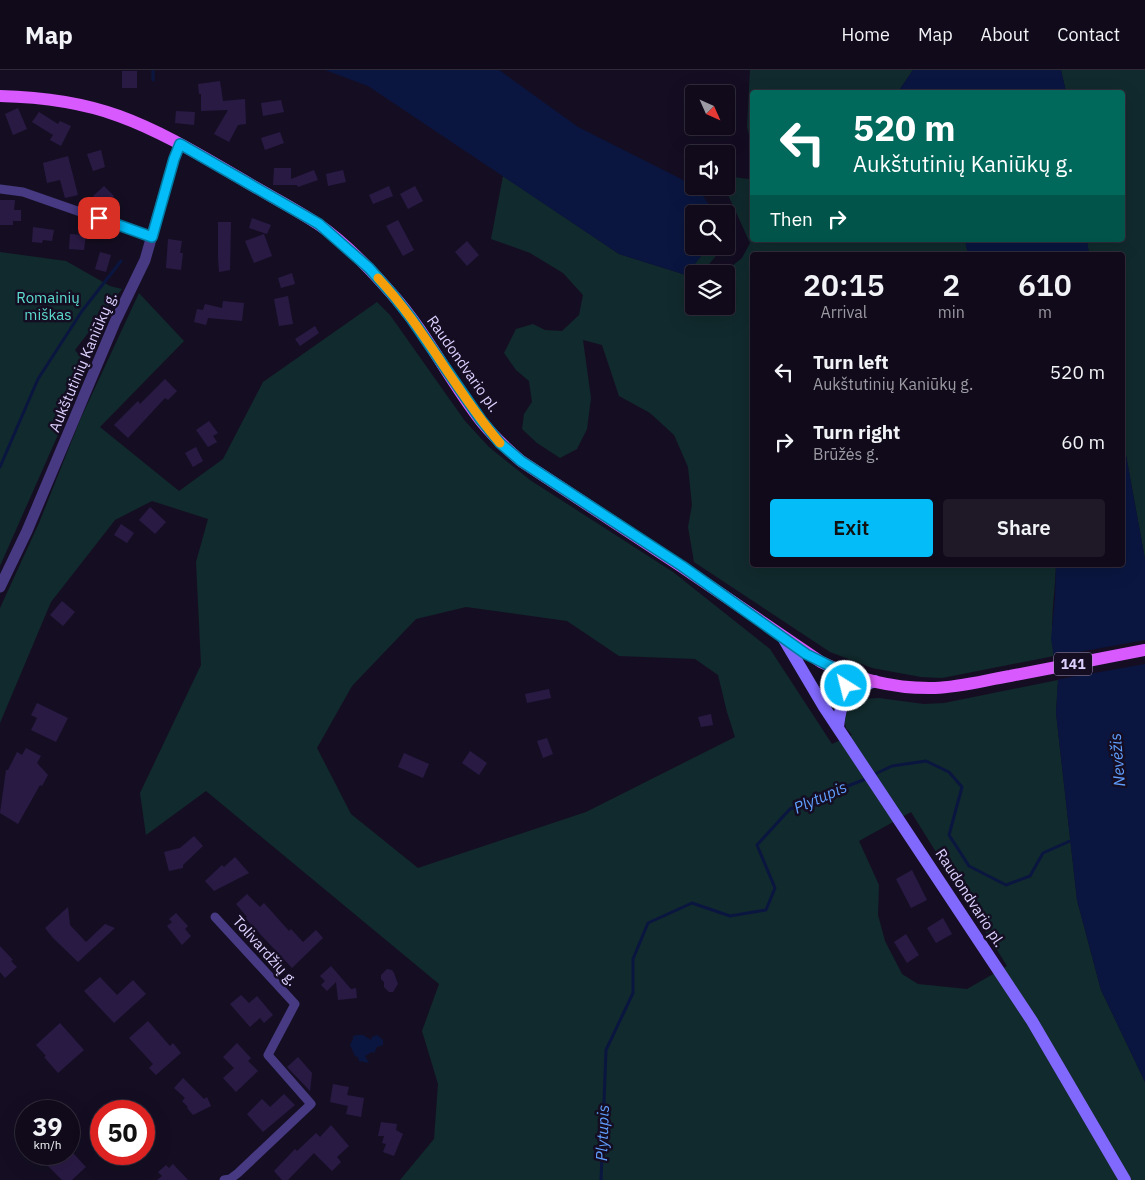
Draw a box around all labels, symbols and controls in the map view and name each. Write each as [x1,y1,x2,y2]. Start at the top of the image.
text: Map [25,19,73,51]
text: Home [842,23,890,46]
text: Map [918,23,953,46]
text: About [981,23,1029,46]
text: Contact [1057,23,1120,46]
north arrow [685,85,735,135]
map controls [685,85,735,315]
text: 520 m [853,105,956,151]
icon: left [770,110,835,175]
button: sound [685,145,735,195]
text: Aukštutinių Kaniūkų g. [853,149,1073,178]
pin [78,197,120,239]
icon: arrive [85,204,113,232]
button: search [685,205,735,255]
icon: right [823,205,851,233]
text: Then [770,207,813,231]
button: layers [685,265,735,315]
text: 20:15 [803,265,885,304]
text: 2 [942,265,960,304]
text: 610 [1018,265,1072,304]
park label: Romainių miškas [16,288,80,324]
street label: Aukštutinių Kaniūkų g. [44,289,121,435]
text: Arrival [821,302,867,322]
text: min [938,302,965,322]
text: m [1038,302,1052,322]
street label: Raudondvario pl. [423,312,504,416]
text: Turn left [813,350,889,374]
icon: left [770,358,798,386]
text: 520 m [1050,360,1105,384]
text: Aukštutinių Kaniūkų g. [813,374,973,394]
text: Turn right [813,420,900,444]
icon: right [770,428,798,456]
text: 60 m [1061,430,1105,454]
text: Brūžės g. [813,444,879,464]
button: Exit [770,499,933,557]
button: Share [943,499,1105,557]
road number: 141 [1054,652,1092,676]
position arrow [819,659,871,711]
water label: Nevėžis [1105,732,1129,788]
water label: Plytupis [790,776,850,818]
street label: Raudondvario pl. [931,845,1009,951]
street label: Tolivardžių g. [229,912,302,990]
speed limit sign: 50 [90,1100,155,1165]
water label: Plytupis [591,1105,613,1161]
text: 39 [32,1110,63,1143]
text: km/h [33,1137,62,1152]

